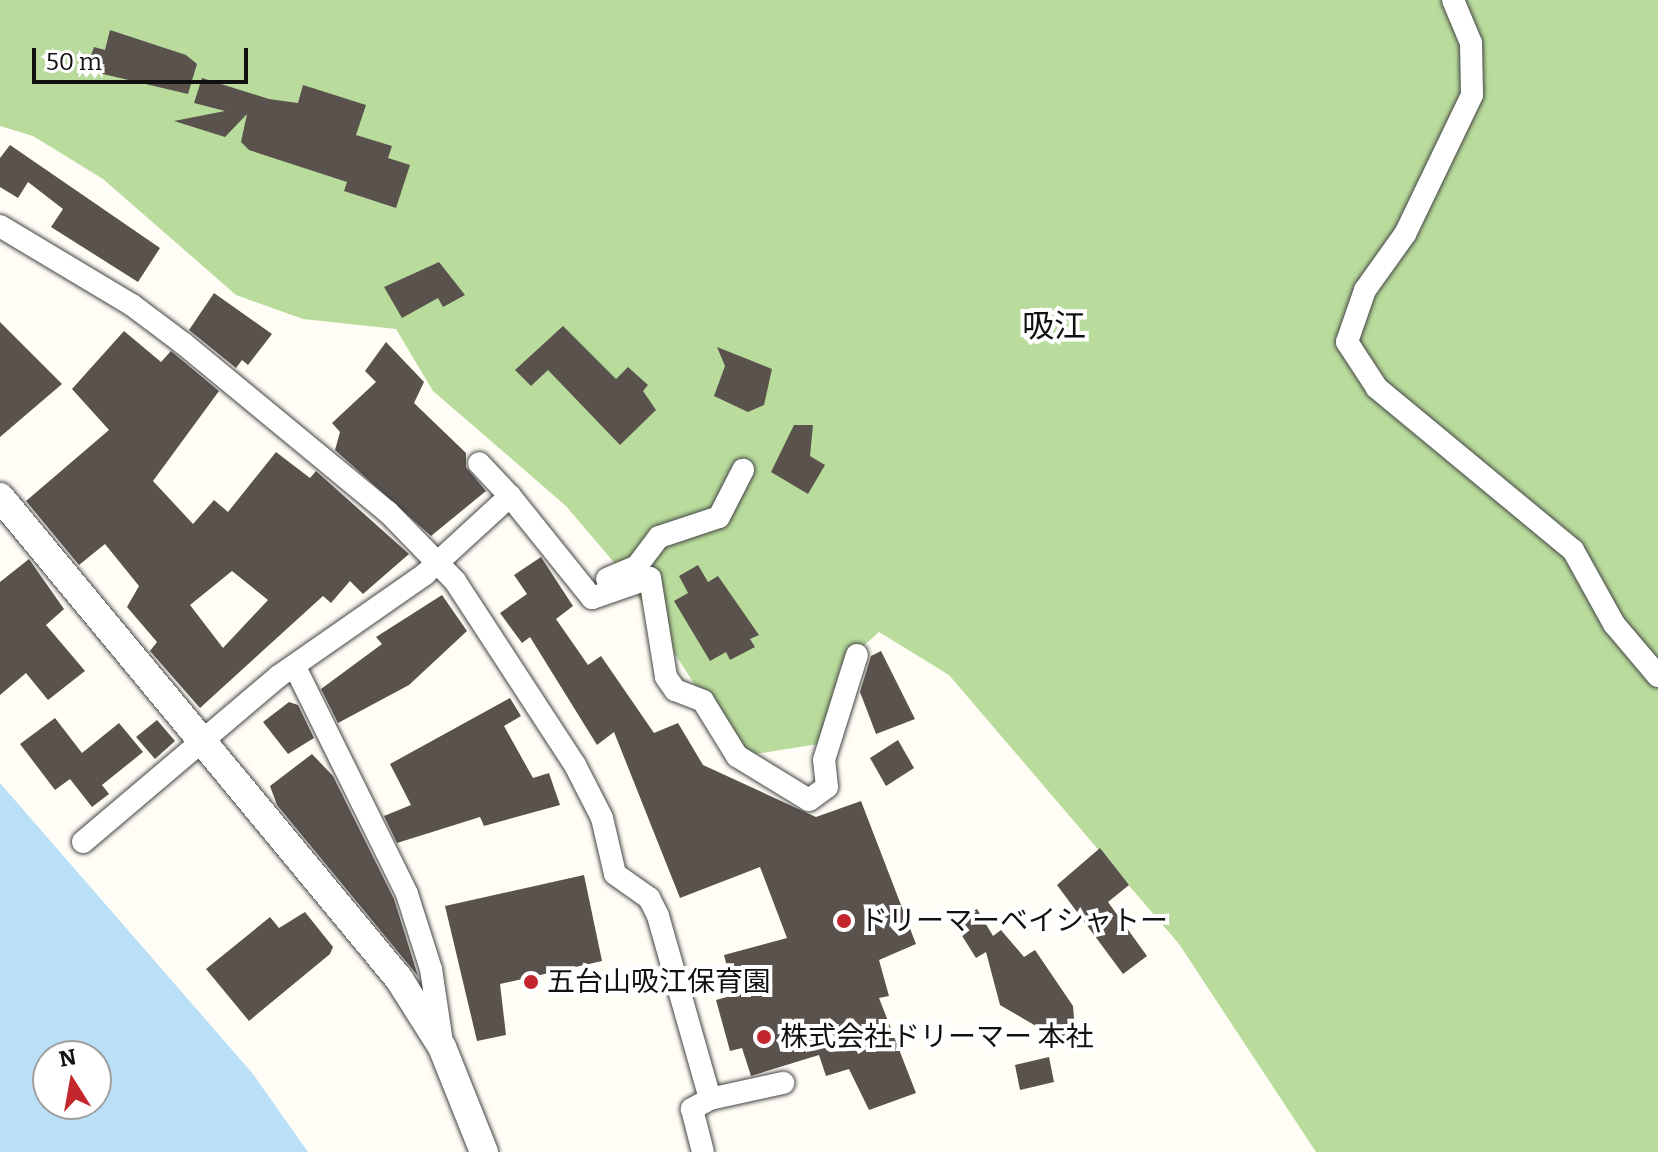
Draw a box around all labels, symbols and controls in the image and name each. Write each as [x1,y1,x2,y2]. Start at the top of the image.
scale bar [36,32,252,82]
text: 50 m [46,48,102,76]
district label: 吸江 [1022,307,1086,345]
place label: ドリーマーベイシャトー [860,904,1168,938]
marker: ドリーマーベイシャトー [835,912,853,930]
place label: 五台山吸江保育園 [547,965,771,999]
marker: 五台山吸江保育園 [522,973,540,991]
place label: 株式会社ドリーマー 本社 [780,1020,1094,1054]
marker: 株式会社ドリーマー 本社 [755,1028,773,1046]
north arrow [32,1040,112,1120]
text: N [57,1043,79,1073]

